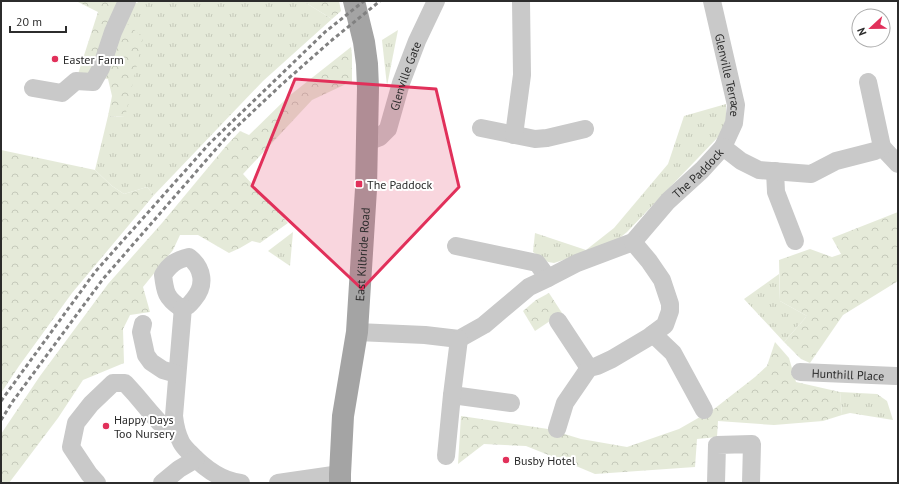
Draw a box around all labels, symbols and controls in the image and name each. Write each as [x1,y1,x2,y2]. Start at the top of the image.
scale bar [10,8,66,34]
north arrow [851,8,891,48]
text: 20 m [16,14,42,29]
text: N [854,26,870,38]
street label: Glenville Terrace [712,32,743,118]
street label: Glenville Gate [386,39,424,112]
place label: Easter Farm [63,52,124,67]
marker: Easter Farm [50,54,60,64]
street label: The Paddock [669,144,726,201]
place label: The Paddock [367,177,433,192]
marker: The Paddock [354,179,364,189]
street label: East Kilbride Road [351,207,372,302]
street label: Hunthill Place [811,365,885,383]
place label: Happy Days Too Nursery [114,412,175,441]
marker: Happy Days Too Nursery [101,421,111,431]
place label: Busby Hotel [514,453,576,468]
marker: Busby Hotel [501,455,511,465]

